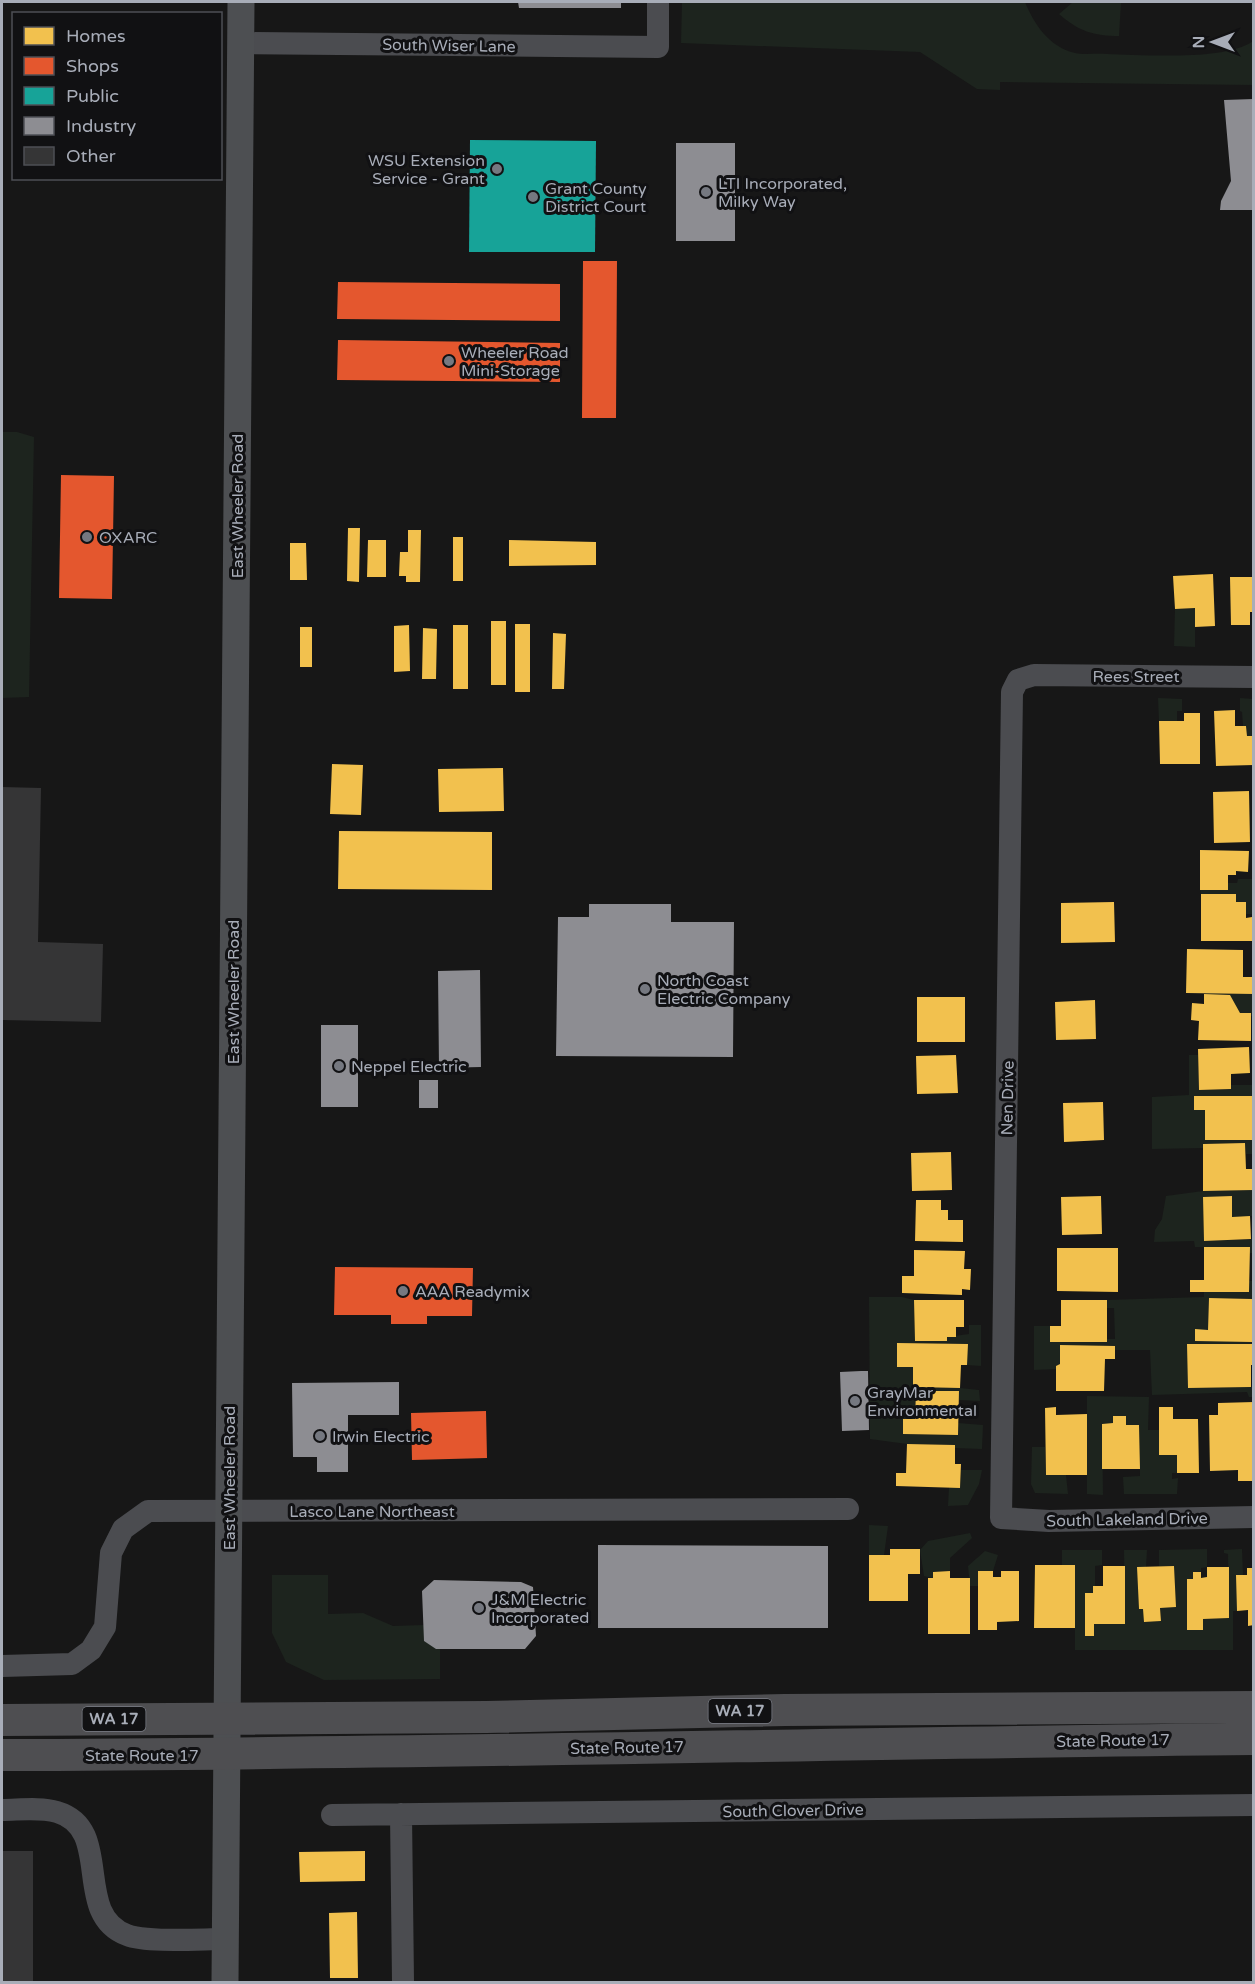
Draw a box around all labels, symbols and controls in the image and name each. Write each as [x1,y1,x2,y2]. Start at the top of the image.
legend [12,12,222,180]
north arrow [1183,12,1243,72]
text: Homes [66,25,126,47]
street label: South Wiser Lane [382,35,516,57]
text: N [1189,36,1209,48]
text: Shops [66,55,119,77]
text: Public [66,85,119,107]
text: Industry [66,115,137,137]
text: Other [66,145,116,167]
place label: WSU Extension Service - Grant [368,151,485,189]
marker: WSU Extension Service - Grant [490,162,504,176]
place label: LTI Incorporated, Milky Way [718,174,847,212]
place label: Grant County District Court [545,179,647,217]
marker: LTI Incorporated, Milky Way [699,185,713,199]
marker: Grant County District Court [526,190,540,204]
place label: Wheeler Road Mini-Storage [461,343,569,381]
marker: Wheeler Road Mini-Storage [442,354,456,368]
street label: East Wheeler Road [228,434,248,578]
place label: OXARC [99,528,157,548]
marker: OXARC [80,530,94,544]
street label: Rees Street [1092,667,1180,687]
street label: East Wheeler Road [224,920,244,1064]
place label: North Coast Electric Company [657,971,791,1009]
marker: North Coast Electric Company [638,982,652,996]
place label: Neppel Electric [351,1057,467,1077]
marker: Neppel Electric [332,1059,346,1073]
street label: Nen Drive [997,1060,1019,1136]
place label: AAA Readymix [415,1282,530,1302]
marker: AAA Readymix [396,1284,410,1298]
place label: GrayMar Environmental [867,1383,977,1421]
marker: GrayMar Environmental [848,1394,862,1408]
street label: East Wheeler Road [220,1406,240,1550]
place label: Irwin Electric [332,1427,430,1447]
marker: Irwin Electric [313,1429,327,1443]
street label: Lasco Lane Northeast [289,1502,455,1522]
street label: South Lakeland Drive [1046,1509,1208,1531]
place label: J&M Electric Incorporated [491,1590,589,1628]
marker: J&M Electric Incorporated [472,1601,486,1615]
road number: WA 17 [708,1699,771,1723]
road number: WA 17 [82,1707,146,1731]
street label: State Route 17 [1056,1730,1170,1752]
street label: State Route 17 [570,1737,684,1759]
street label: State Route 17 [85,1746,199,1766]
street label: South Clover Drive [722,1800,864,1822]

